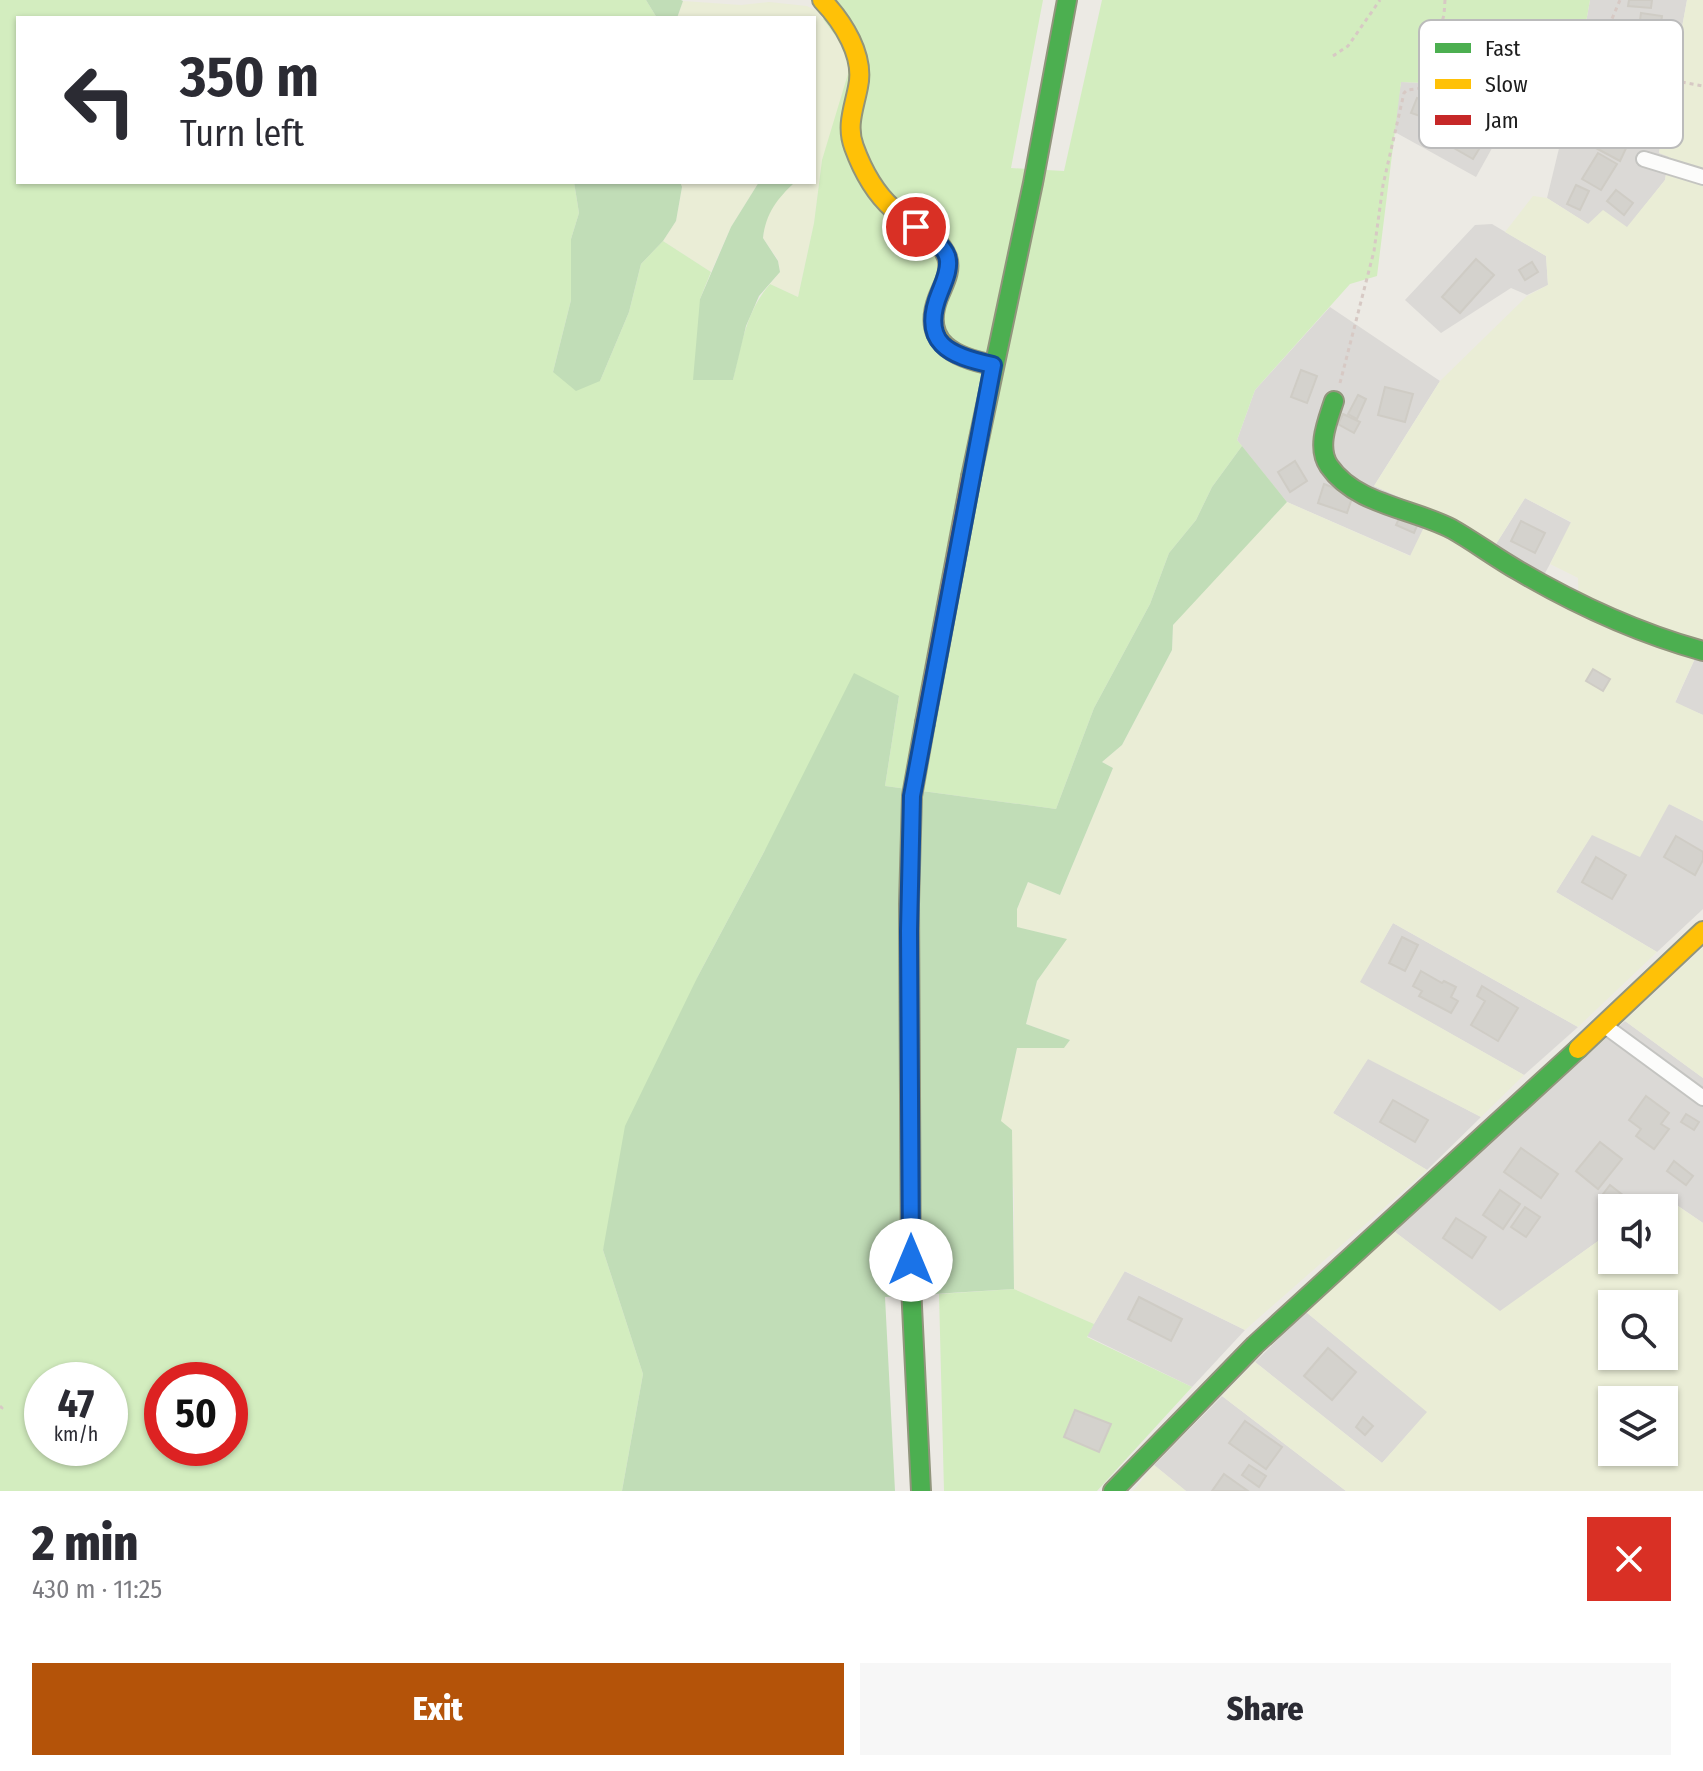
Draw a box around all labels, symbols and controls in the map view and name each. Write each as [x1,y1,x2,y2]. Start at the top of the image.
legend [1419,20,1683,148]
text: Fast [1485,35,1521,62]
text: 350 m [180,44,319,111]
icon: left [48,48,152,152]
text: Slow [1485,71,1528,98]
text: Jam [1485,107,1519,134]
text: Turn left [180,112,304,156]
pin [882,193,950,261]
icon: arrive [894,205,938,249]
map controls [1598,1194,1678,1466]
button: sound [1598,1194,1678,1274]
position arrow [869,1218,953,1302]
button: search [1598,1290,1678,1370]
speed limit sign: 50 [144,1362,248,1466]
text: 47 [58,1380,94,1428]
button: layers [1598,1386,1678,1466]
text: km/h [54,1422,98,1446]
text: 2 min [32,1515,138,1573]
button: close [1587,1517,1671,1601]
text: 430 m · 11:25 [32,1574,162,1605]
button: Exit [32,1663,844,1755]
button: Share [860,1663,1671,1755]

